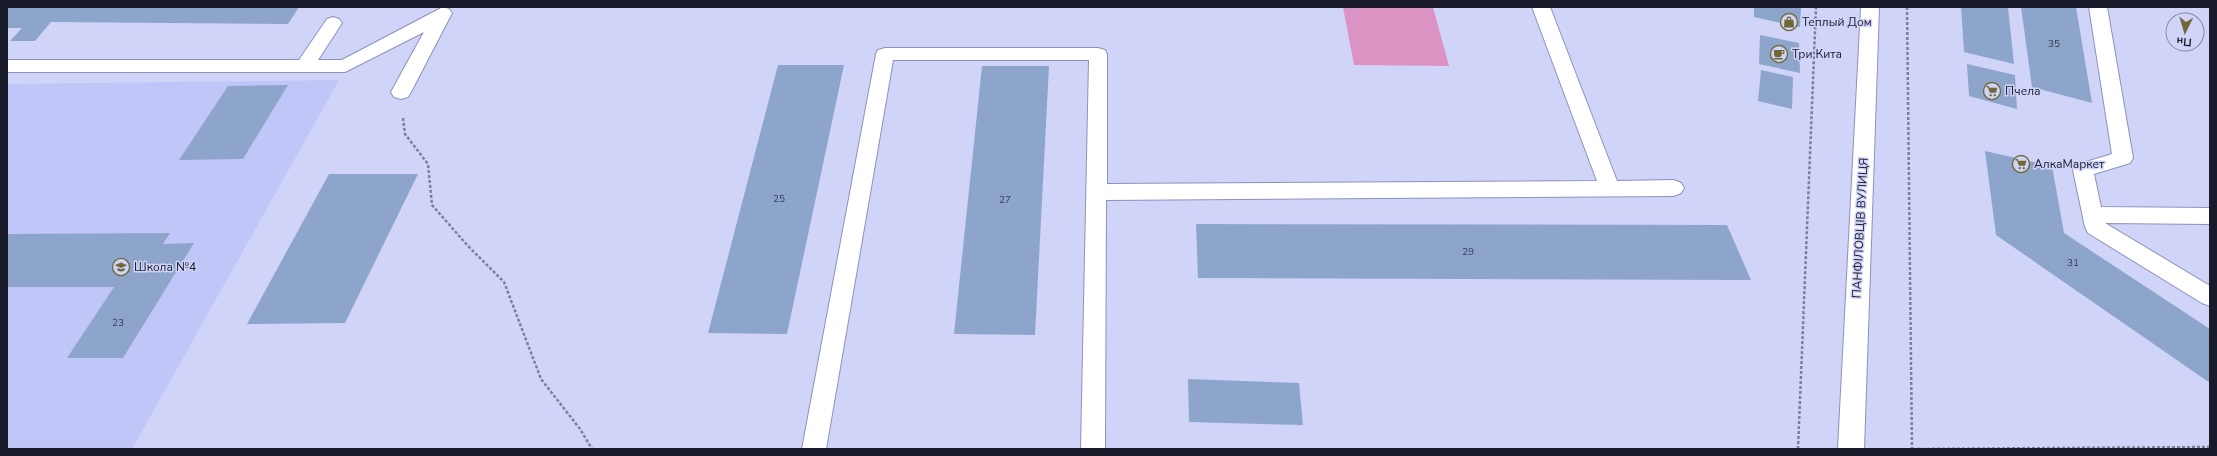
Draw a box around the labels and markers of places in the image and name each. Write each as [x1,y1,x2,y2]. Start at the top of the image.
shop icon: Теплый Дом [1779,12,1799,32]
place label: Теплый Дом [1802,14,1872,30]
cafe icon: Три Кита [1769,44,1789,64]
place label: Три Кита [1792,46,1842,62]
supermarket icon: Пчела [1982,81,2002,101]
place label: Пчела [2005,83,2041,99]
supermarket icon: АлкаМаркет [2011,154,2031,174]
place label: АлкаМаркет [2034,156,2105,172]
school or university icon: Школа №4 [111,257,131,277]
place label: Школа №4 [134,259,196,275]

